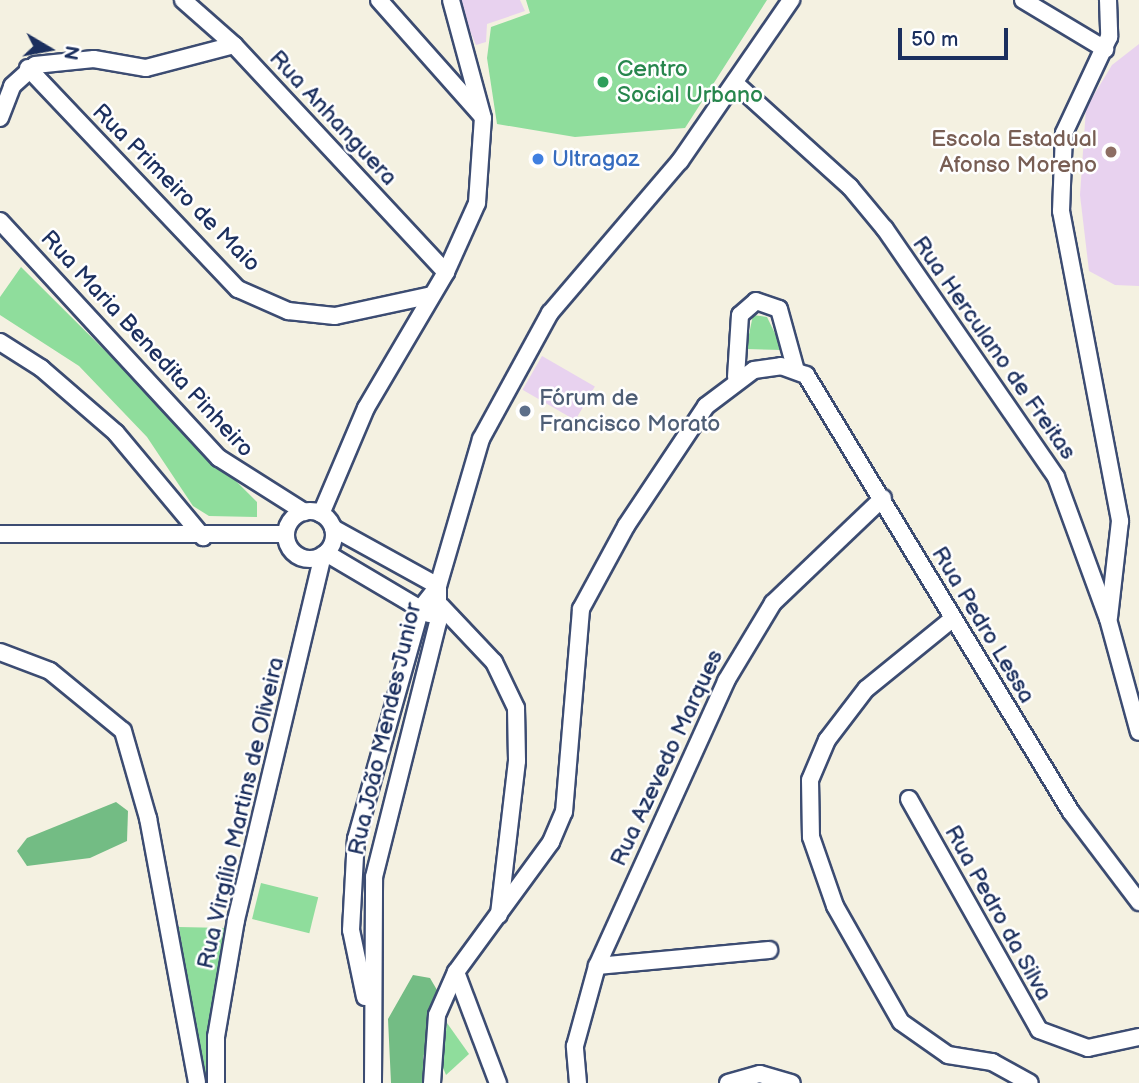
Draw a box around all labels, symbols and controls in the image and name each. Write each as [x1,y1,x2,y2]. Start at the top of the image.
north arrow [14,14,84,84]
scale bar [901,14,1011,58]
text: 50 m [911,27,958,52]
text: N [58,44,83,62]
street label: Rua Anhanguera [263,45,403,191]
place label: Centro Social Urbano [617,55,763,109]
marker: Centro Social Urbano [595,74,611,90]
street label: Rua Primeiro de Maio [86,98,266,278]
place label: Escola Estadual Afonso Moreno [931,125,1097,179]
marker: Escola Estadual Afonso Moreno [1103,144,1119,160]
place label: Ultragaz [552,145,639,173]
marker: Ultragaz [530,151,546,167]
street label: Rua Maria Benedita Pinheiro [35,225,259,463]
street label: Rua Herculano de Freitas [906,231,1082,465]
place label: Fórum de Francisco Morato [539,384,720,438]
marker: Fórum de Francisco Morato [517,403,533,419]
street label: Rua Pedro Lessa [925,542,1041,708]
street label: Rua João Mendes Junior [342,599,428,859]
street label: Rua Azevedo Marques [605,645,729,871]
street label: Rua Virgílio Martins de Oliveira [192,654,290,972]
street label: Rua Pedro da Silva [938,820,1058,1006]

